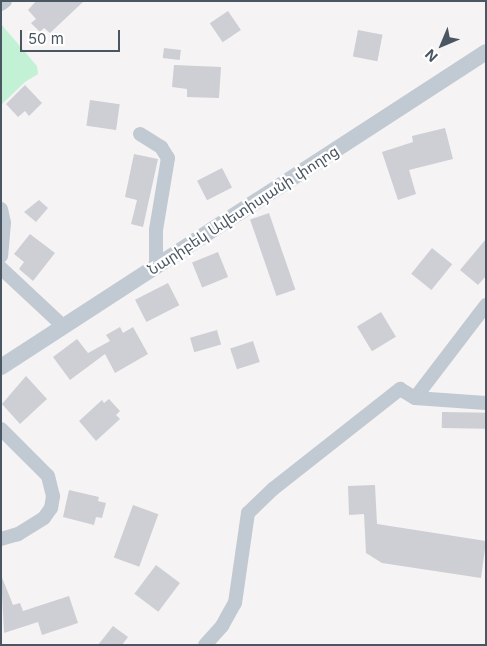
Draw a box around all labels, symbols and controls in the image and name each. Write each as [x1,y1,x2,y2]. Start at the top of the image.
scale bar [22,20,122,52]
north arrow [417,20,467,70]
text: 50 m [28,29,64,48]
text: N [421,46,441,66]
street label: Նարիբեկ Ավետիսյանի փողոց [144,141,342,279]

